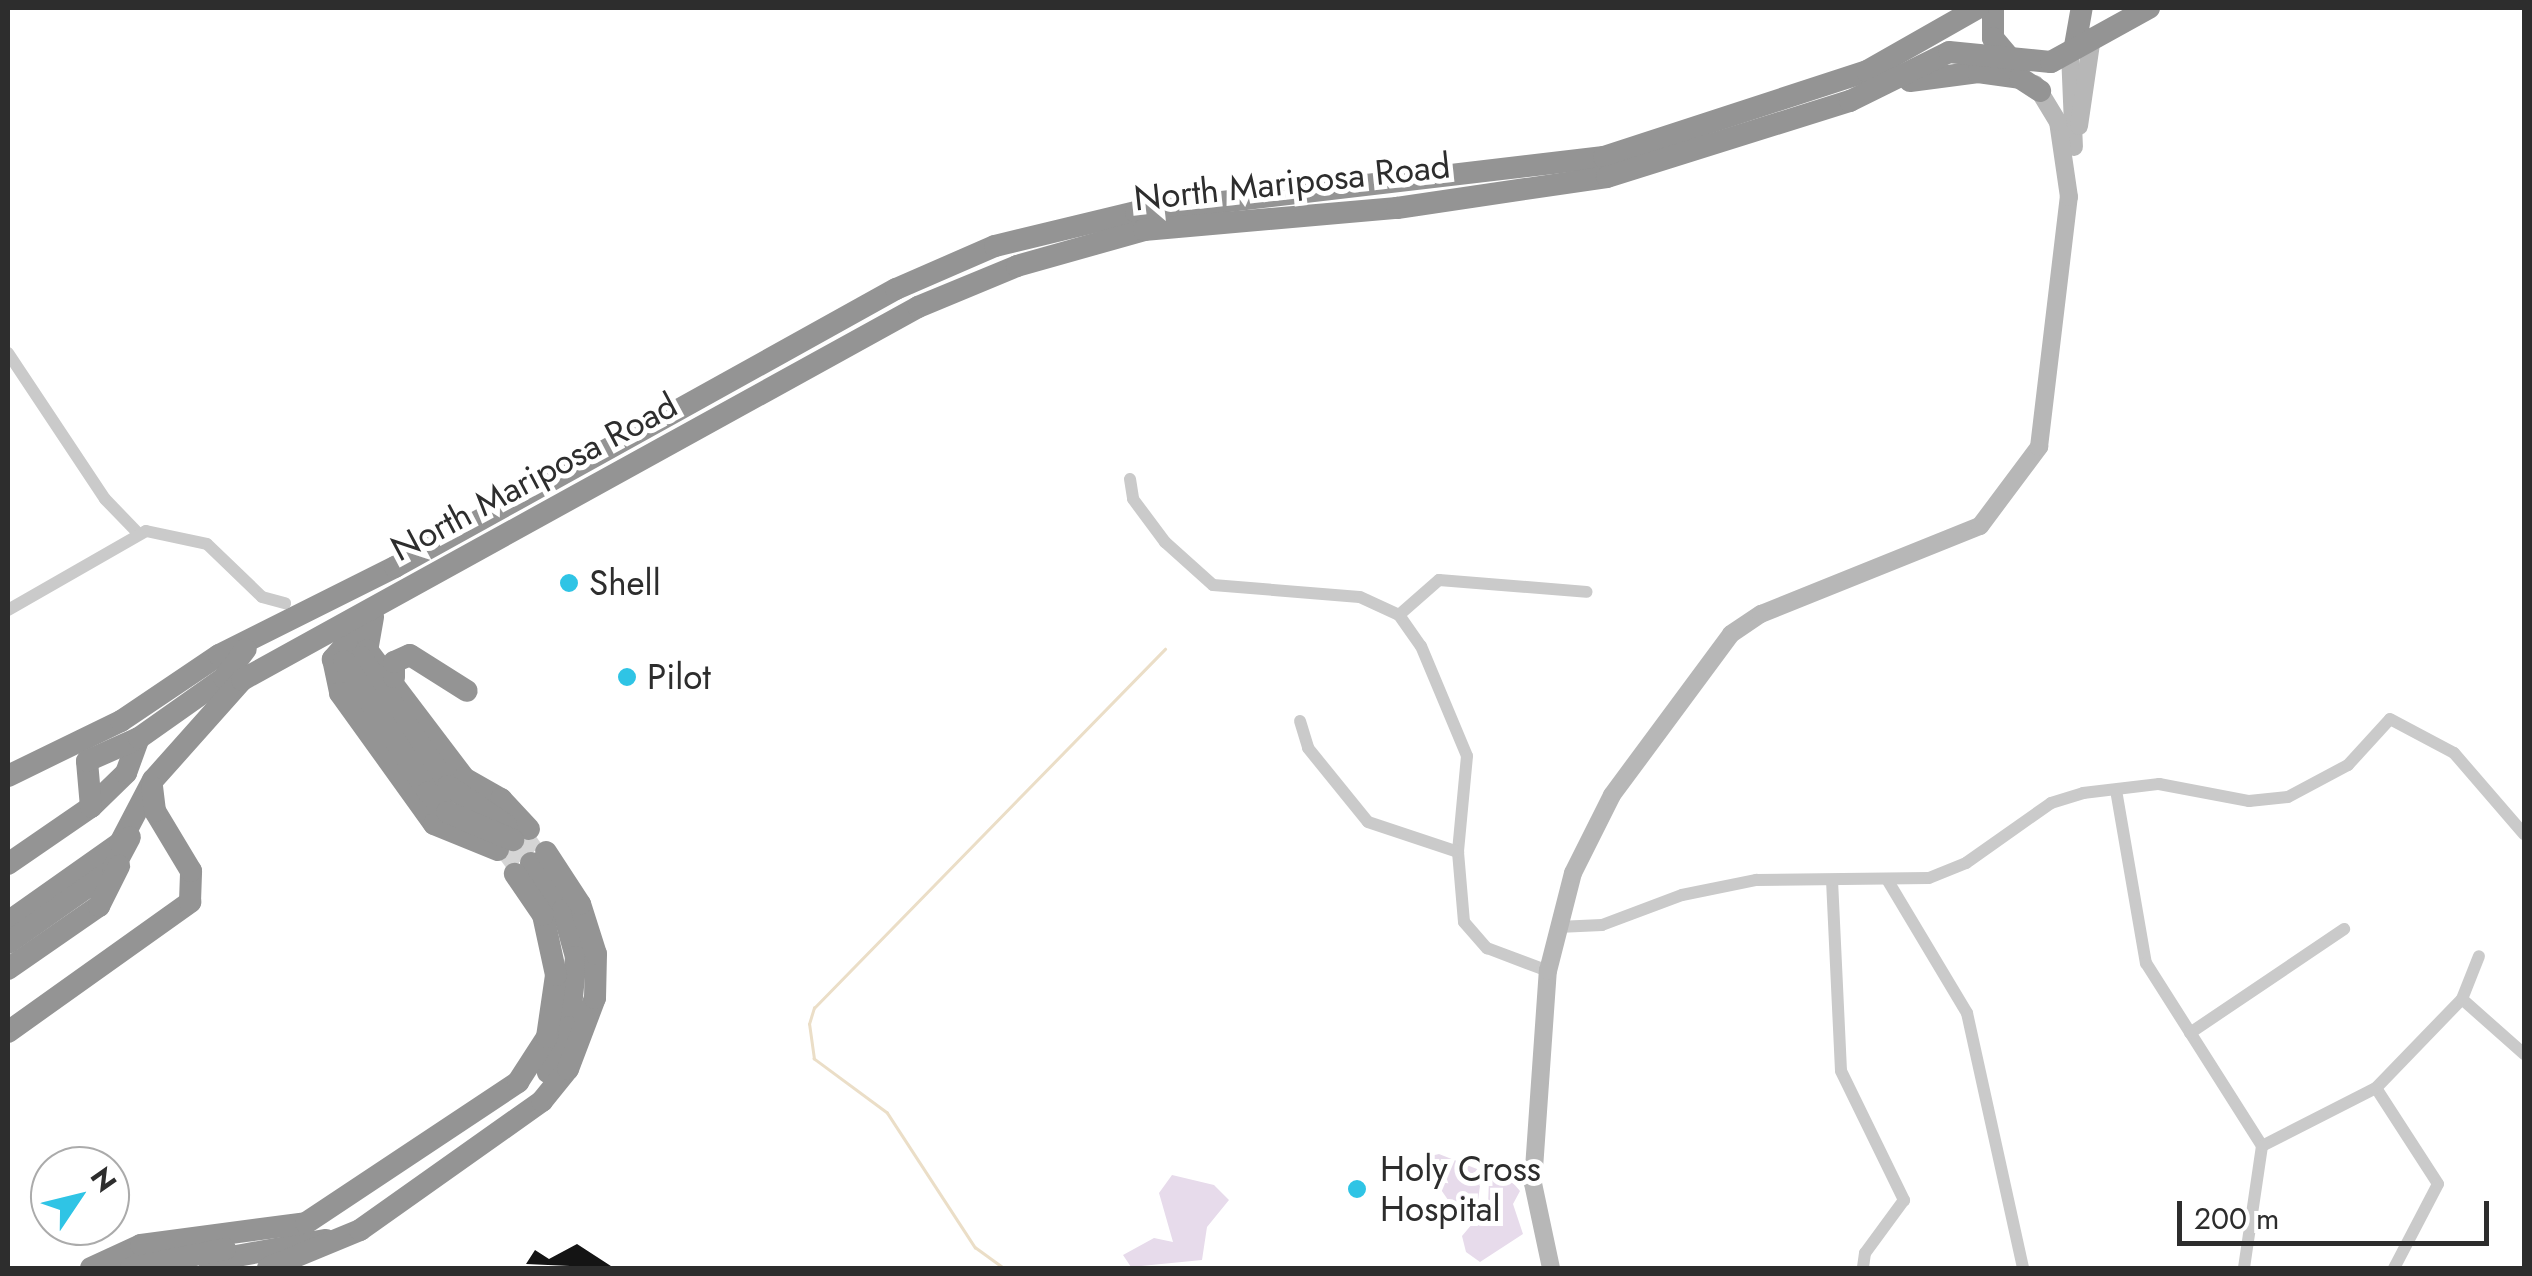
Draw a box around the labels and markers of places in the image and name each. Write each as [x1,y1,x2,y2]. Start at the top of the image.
place label: Shell [589,562,661,604]
marker: Shell [558,572,580,594]
place label: Pilot [647,656,711,698]
marker: Pilot [616,666,638,688]
place label: Holy Cross Hospital [1380,1148,1541,1230]
marker: Holy Cross Hospital [1344,1176,1370,1202]

